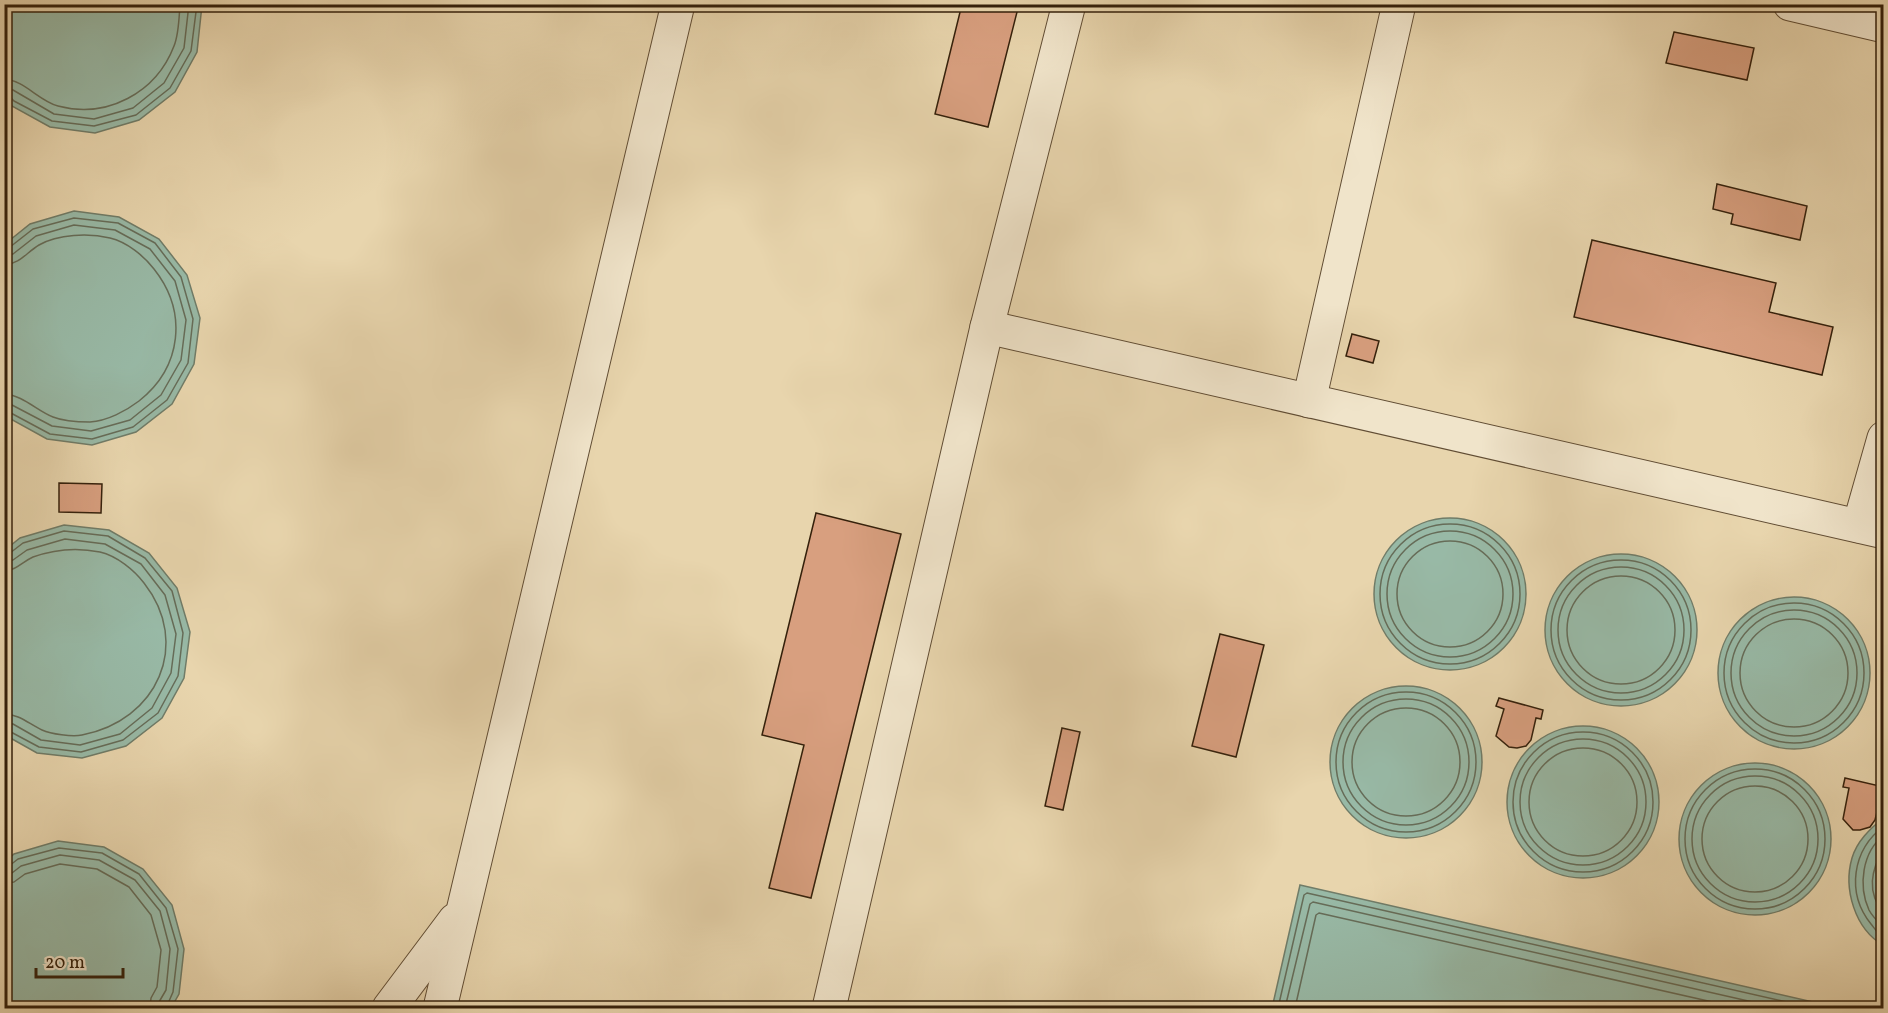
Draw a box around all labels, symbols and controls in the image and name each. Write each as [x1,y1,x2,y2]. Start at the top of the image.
scale bar [36,941,123,979]
text: 20 m [45,951,85,976]

